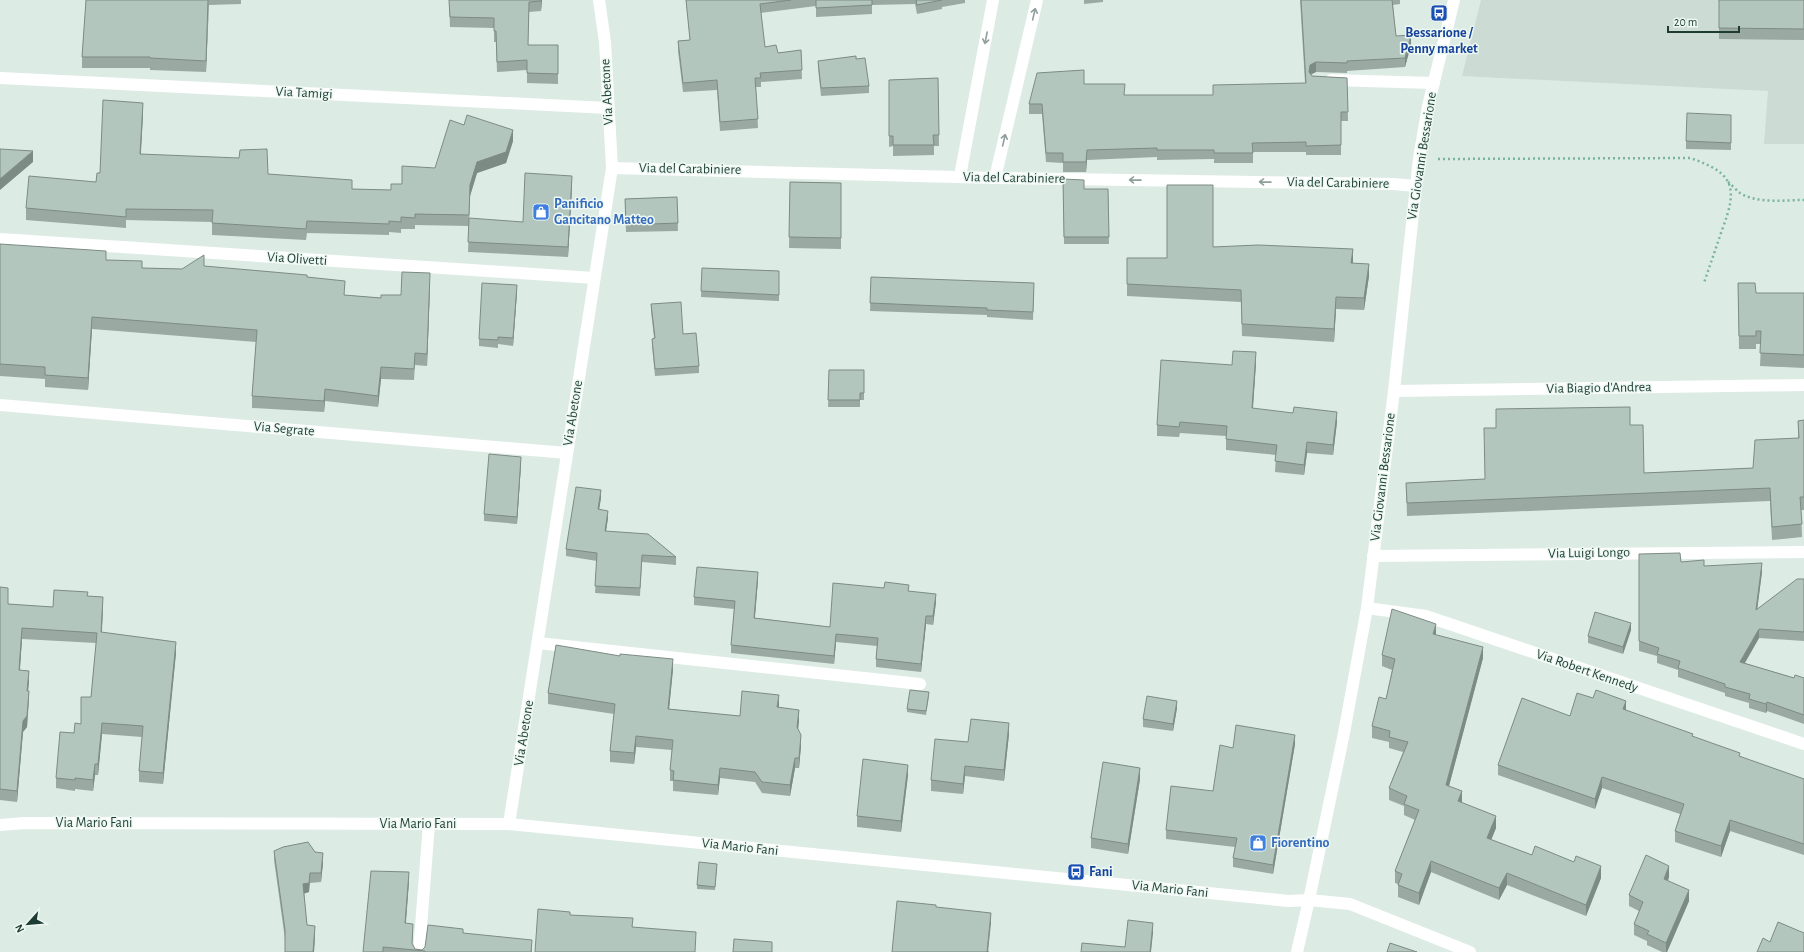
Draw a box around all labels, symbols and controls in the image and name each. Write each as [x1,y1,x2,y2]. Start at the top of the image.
bus stop icon: Bessarione / Penny market [1429,3,1449,23]
one-way arrow [1030,8,1038,21]
scale bar [1668,8,1739,34]
text: 20 m [1674,16,1697,28]
place label: Bessarione / Penny market [1400,26,1478,56]
one-way arrow [982,31,990,44]
street label: Via Abetone [598,58,616,126]
street label: Via Tamigi [275,85,333,101]
street label: Via Giovanni Bessarione [1405,91,1439,221]
one-way arrow [1000,134,1008,147]
street label: Via del Carabiniere [639,161,741,177]
street label: Via del Carabiniere [963,170,1065,186]
street label: Via del Carabiniere [1287,175,1389,191]
one-way arrow [1129,176,1142,184]
one-way arrow [1259,178,1272,186]
place label: Panificio Gancitano Matteo [554,197,654,227]
shop icon: Panificio Gancitano Matteo [531,202,551,222]
street label: Via Olivetti [266,250,328,268]
street label: Via Abetone [561,379,585,447]
street label: Via Biagio d'Andrea [1546,380,1652,396]
street label: Via Giovanni Bessarione [1368,412,1398,542]
street label: Via Segrate [253,419,315,439]
street label: Via Luigi Longo [1548,545,1630,561]
street label: Via Robert Kennedy [1534,647,1640,695]
street label: Via Abetone [512,699,536,767]
street label: Via Mario Fani [56,816,133,830]
street label: Via Mario Fani [380,817,457,831]
shop icon: Fiorentino [1248,833,1268,853]
street label: Via Mario Fani [701,836,779,858]
place label: Fiorentino [1271,836,1330,850]
bus stop icon: Fani [1066,862,1086,882]
place label: Fani [1089,865,1113,879]
street label: Via Mario Fani [1131,878,1209,900]
north arrow [8,904,48,944]
text: N [13,922,26,934]

